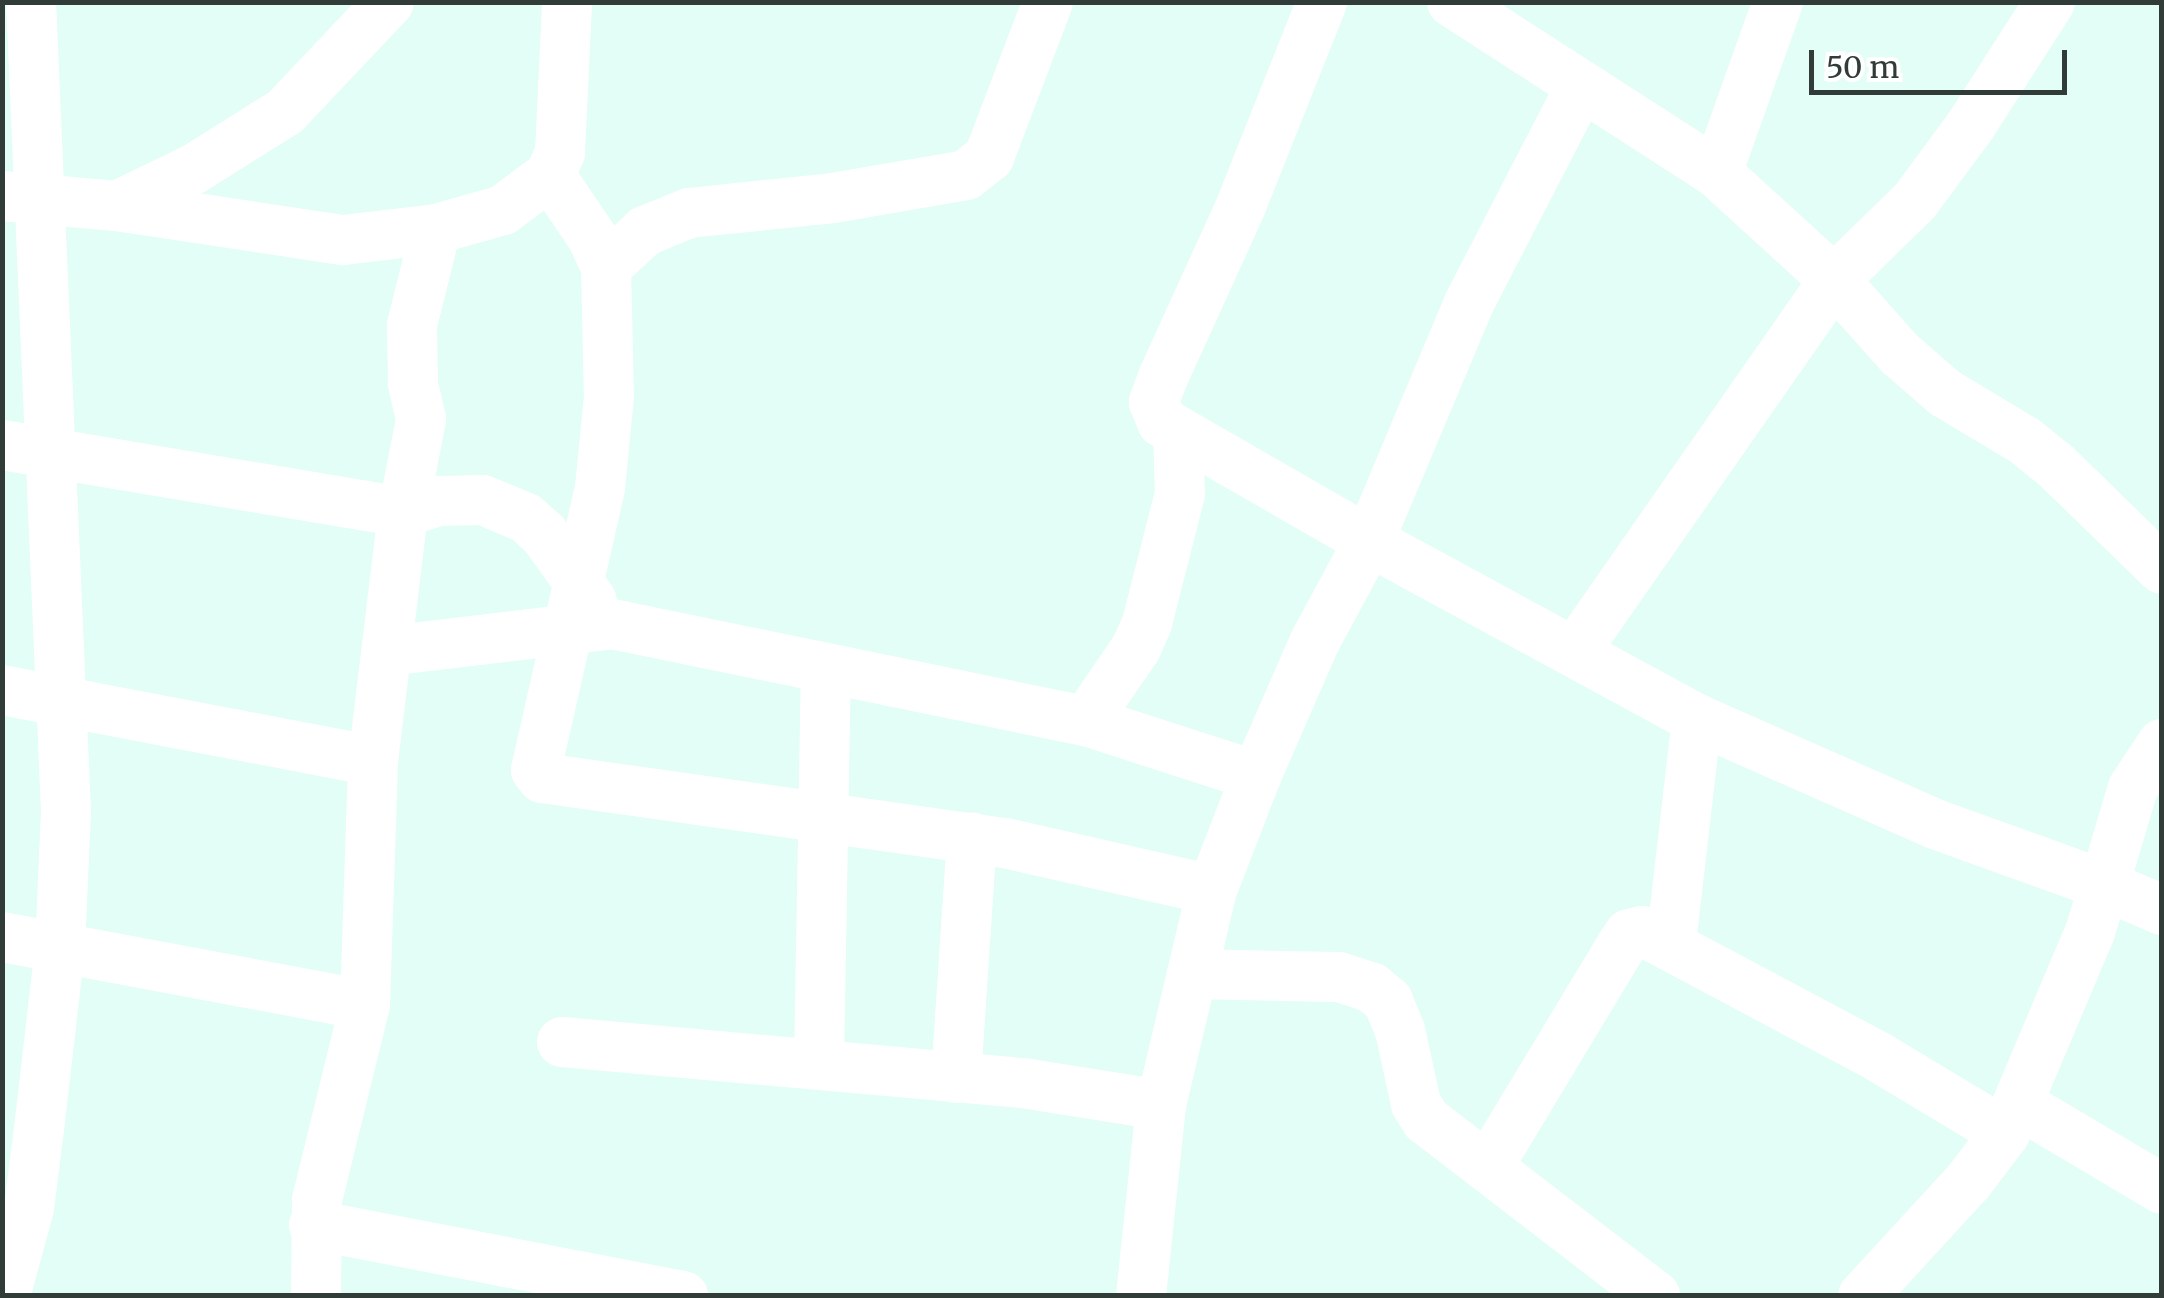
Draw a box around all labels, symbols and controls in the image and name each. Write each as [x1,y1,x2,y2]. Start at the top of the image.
scale bar [1814,30,2072,92]
text: 50 m [1826,48,1899,86]

